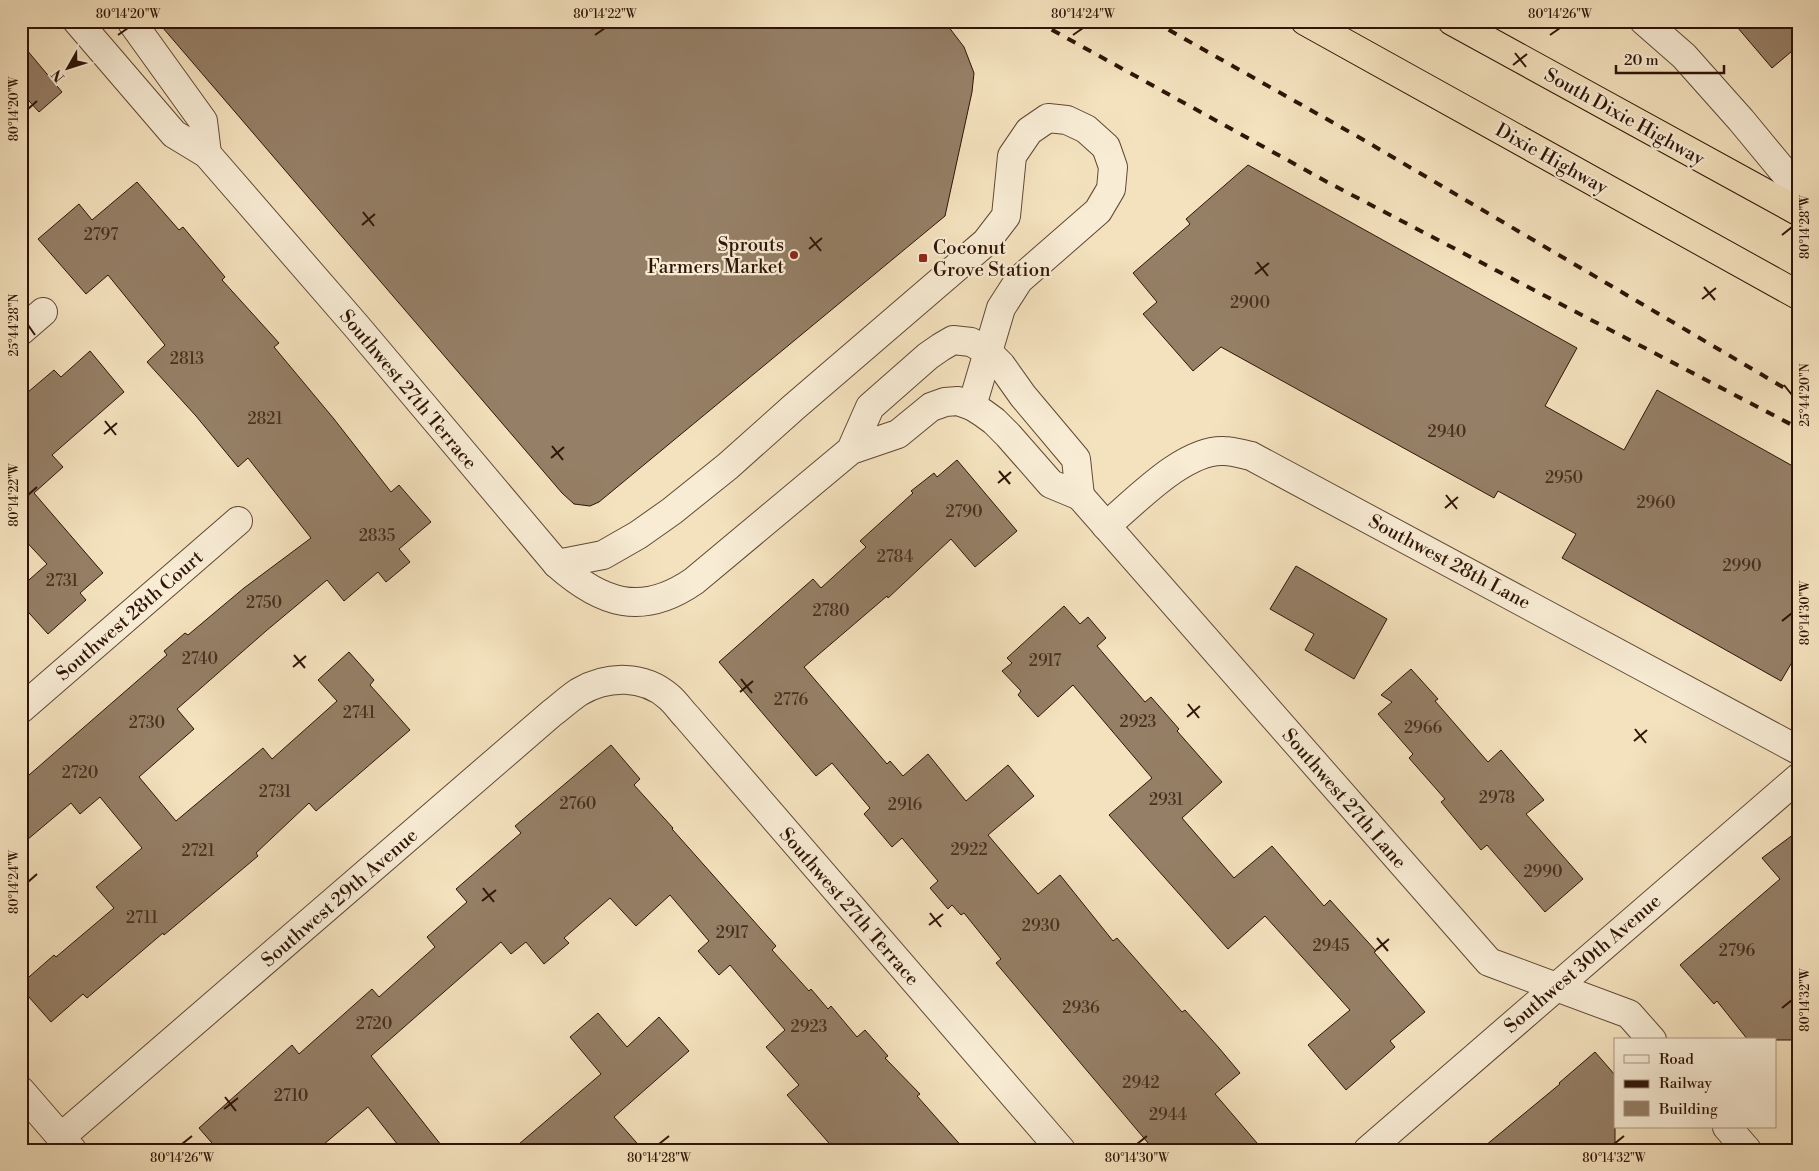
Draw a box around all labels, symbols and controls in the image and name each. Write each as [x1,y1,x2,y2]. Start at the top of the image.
text: 80°14'20"W [96,7,161,22]
text: 80°14'22"W [573,7,638,22]
text: 80°14'24"W [1051,7,1116,22]
text: 80°14'26"W [1528,7,1593,22]
north arrow [42,42,92,92]
scale bar [1616,42,1724,74]
text: 20 m [1624,51,1659,70]
street label: South Dixie Highway [1541,63,1709,169]
text: N [48,66,69,86]
text: 80°14'20"W [7,76,22,141]
street label: Dixie Highway [1492,118,1612,198]
text: 80°14'28"W [1798,194,1813,259]
house number: 2797 [84,225,118,245]
place label: Sprouts Farmers Market [647,233,784,279]
place label: Coconut Grove Station [933,236,1051,282]
marker: Sprouts Farmers Market [788,249,800,261]
marker: Coconut Grove Station [917,252,929,264]
text: 25°44'28"N [7,293,22,356]
house number: 2900 [1230,293,1270,313]
street label: Southwest 27th Terrace [334,305,482,475]
house number: 2813 [170,349,204,369]
text: 25°44'20"N [1798,363,1813,427]
house number: 2821 [247,409,283,429]
house number: 2940 [1428,422,1466,442]
text: 80°14'22"W [7,462,22,527]
house number: 2950 [1545,468,1583,488]
house number: 2960 [1636,493,1676,513]
house number: 2790 [945,502,983,522]
street label: Southwest 28th Lane [1364,509,1535,615]
house number: 2835 [359,526,395,546]
street label: Southwest 28th Court [51,545,208,686]
house number: 2784 [877,547,914,567]
house number: 2990 [1722,556,1762,576]
house number: 2731 [46,571,78,591]
text: 80°14'30"W [1798,580,1813,645]
house number: 2750 [246,593,282,613]
house number: 2780 [812,601,850,621]
house number: 2740 [182,649,218,669]
house number: 2917 [1029,651,1061,671]
house number: 2776 [774,690,808,710]
house number: 2741 [343,703,375,723]
house number: 2923 [1120,712,1157,732]
house number: 2730 [129,713,165,733]
house number: 2966 [1404,718,1442,738]
street label: Southwest 27th Lane [1277,724,1412,874]
house number: 2720 [62,763,98,783]
house number: 2731 [259,782,291,802]
house number: 2978 [1479,788,1515,808]
house number: 2931 [1149,790,1183,810]
house number: 2760 [560,794,596,814]
house number: 2916 [888,795,922,815]
street label: Southwest 29th Avenue [257,823,423,972]
street label: Southwest 27th Terrace [774,823,924,991]
house number: 2922 [950,840,988,860]
house number: 2721 [181,841,215,861]
text: 80°14'24"W [7,849,22,914]
house number: 2990 [1523,862,1563,882]
street label: Southwest 30th Avenue [1499,889,1666,1038]
house number: 2711 [126,908,158,928]
house number: 2930 [1022,916,1060,936]
house number: 2917 [716,923,748,943]
house number: 2945 [1312,936,1350,956]
house number: 2796 [1719,941,1755,961]
text: 80°14'32"W [1798,967,1813,1032]
house number: 2936 [1062,998,1100,1018]
house number: 2720 [356,1014,392,1034]
house number: 2923 [791,1017,828,1037]
legend [1614,1038,1776,1128]
text: Road [1659,1050,1694,1069]
house number: 2942 [1122,1073,1160,1093]
text: Railway [1659,1074,1713,1093]
house number: 2710 [274,1086,308,1106]
text: Building [1658,1100,1718,1119]
house number: 2944 [1149,1105,1188,1125]
text: 80°14'26"W [150,1151,215,1166]
text: 80°14'28"W [627,1151,692,1166]
text: 80°14'30"W [1105,1151,1170,1166]
text: 80°14'32"W [1582,1151,1647,1166]

